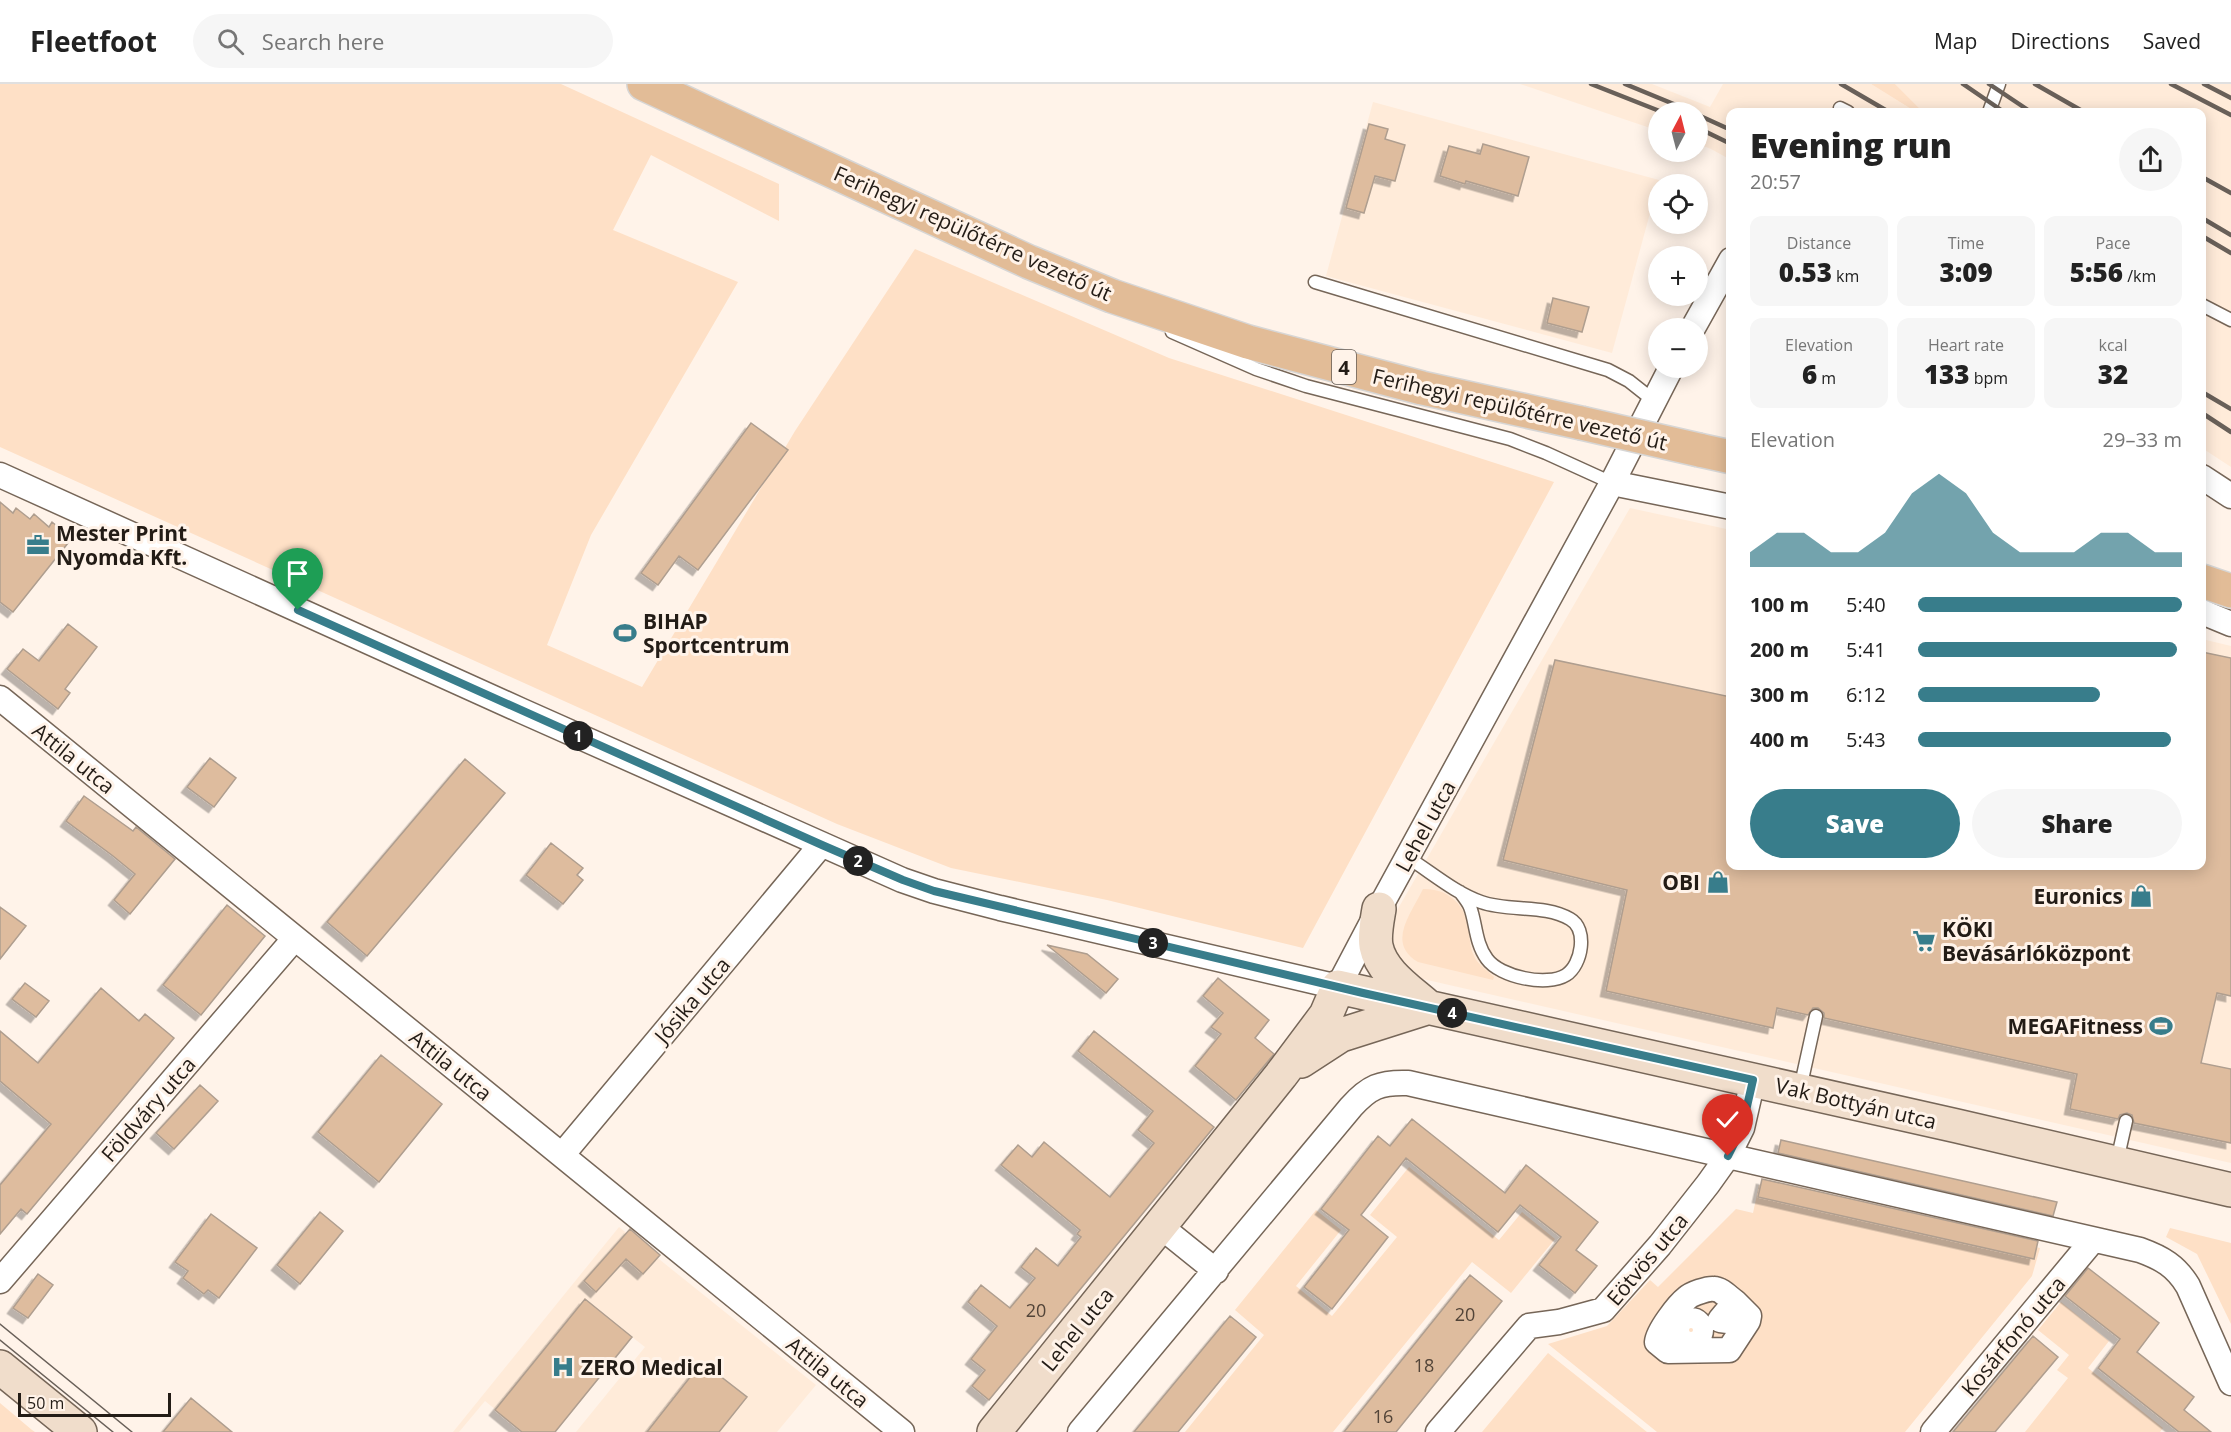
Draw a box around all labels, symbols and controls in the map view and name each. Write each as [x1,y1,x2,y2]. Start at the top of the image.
search box [193,14,613,68]
text: Fleetfoot [30,22,157,60]
icon: search [214,25,247,58]
text: Search here [262,26,384,56]
text: Map [1934,27,1977,55]
text: Directions [2010,27,2110,55]
text: Saved [2143,27,2201,55]
north arrow [1648,102,1708,162]
map controls [1648,102,1708,378]
text: Evening run [1750,123,1952,168]
button: share [2119,128,2182,191]
street label: Ferihegyi repülőtérre vezető út [830,159,1116,307]
text: 20:57 [1750,168,1801,195]
button: locate [1648,174,1708,234]
text: Distance [1787,232,1851,254]
text: Time [1948,232,1984,254]
text: Pace [2095,232,2131,254]
button: + [1648,246,1708,306]
text: 0.53 [1779,254,1832,290]
text: 3:09 [1939,254,1993,290]
text: 5:56 [2070,254,2123,290]
text: km [1832,265,1859,287]
text: /km [2123,265,2156,287]
button: − [1648,318,1708,378]
text: Elevation [1785,334,1853,356]
text: Heart rate [1928,334,2004,356]
text: kcal [2099,334,2128,356]
road number: 4 [1332,350,1356,384]
text: 6 [1802,356,1817,392]
text: 133 [1924,356,1970,392]
text: 32 [2098,356,2128,392]
street label: Ferihegyi repülőtérre vezető út [1370,361,1670,457]
text: m [1817,367,1836,389]
text: bpm [1970,367,2008,389]
text: Elevation [1750,426,1835,453]
text: 29–33 m [2103,426,2182,453]
place label: Mester Print Nyomda Kft. [56,519,187,571]
office icon: Mester Print Nyomda Kft. [25,532,51,558]
pin [272,548,323,610]
icon: arrive [281,557,314,590]
text: 100 m [1750,591,1809,618]
text: 5:40 [1846,591,1886,618]
place label: BIHAP Sportcentrum [643,607,790,659]
sports icon: BIHAP Sportcentrum [612,620,638,646]
text: 200 m [1750,636,1809,663]
text: 5:41 [1846,636,1886,663]
text: 300 m [1750,681,1809,708]
text: 6:12 [1846,681,1886,708]
street label: Attila utca [27,716,121,800]
pin: 1 [563,721,593,751]
text: 1 [573,725,583,747]
text: 400 m [1750,726,1809,753]
text: 5:43 [1846,726,1886,753]
street label: Lehel utca [1388,775,1462,877]
button: Save [1750,789,1960,858]
button: Share [1972,789,2182,858]
pin: 2 [843,846,873,876]
text: 2 [853,850,863,872]
place label: OBI [1662,868,1700,896]
shop icon: OBI [1705,869,1731,895]
place label: Euronics [2033,882,2123,910]
shop icon: Euronics [2128,883,2154,909]
place label: KÖKI Bevásárlóközpont [1942,915,2131,967]
pin: 3 [1138,928,1168,958]
supermarket icon: KÖKI Bevásárlóközpont [1911,928,1937,954]
text: 3 [1148,932,1158,954]
street label: Jósika utca [647,951,736,1050]
pin: 4 [1437,998,1467,1028]
text: 4 [1447,1002,1457,1024]
place label: MEGAFitness [2008,1012,2143,1040]
sports icon: MEGAFitness [2148,1013,2174,1039]
street label: Attila utca [404,1023,498,1107]
street label: Földváry utca [95,1051,201,1167]
street label: Vak Bottyán utca [1773,1071,1939,1135]
pin [1702,1094,1753,1156]
icon: check [1711,1103,1744,1136]
street label: Eötvös utca [1600,1207,1694,1311]
street label: Kosárfonó utca [1955,1270,2071,1402]
street label: Lehel utca [1035,1281,1119,1377]
house number: 20 [1026,1298,1046,1322]
house number: 20 [1455,1302,1475,1326]
street label: Attila utca [781,1330,875,1414]
place label: ZERO Medical [581,1353,723,1381]
house number: 18 [1414,1353,1434,1377]
hospital icon: ZERO Medical [550,1354,576,1380]
scale bar [18,1390,171,1418]
text: 50 m [27,1392,64,1414]
house number: 16 [1373,1404,1393,1428]

